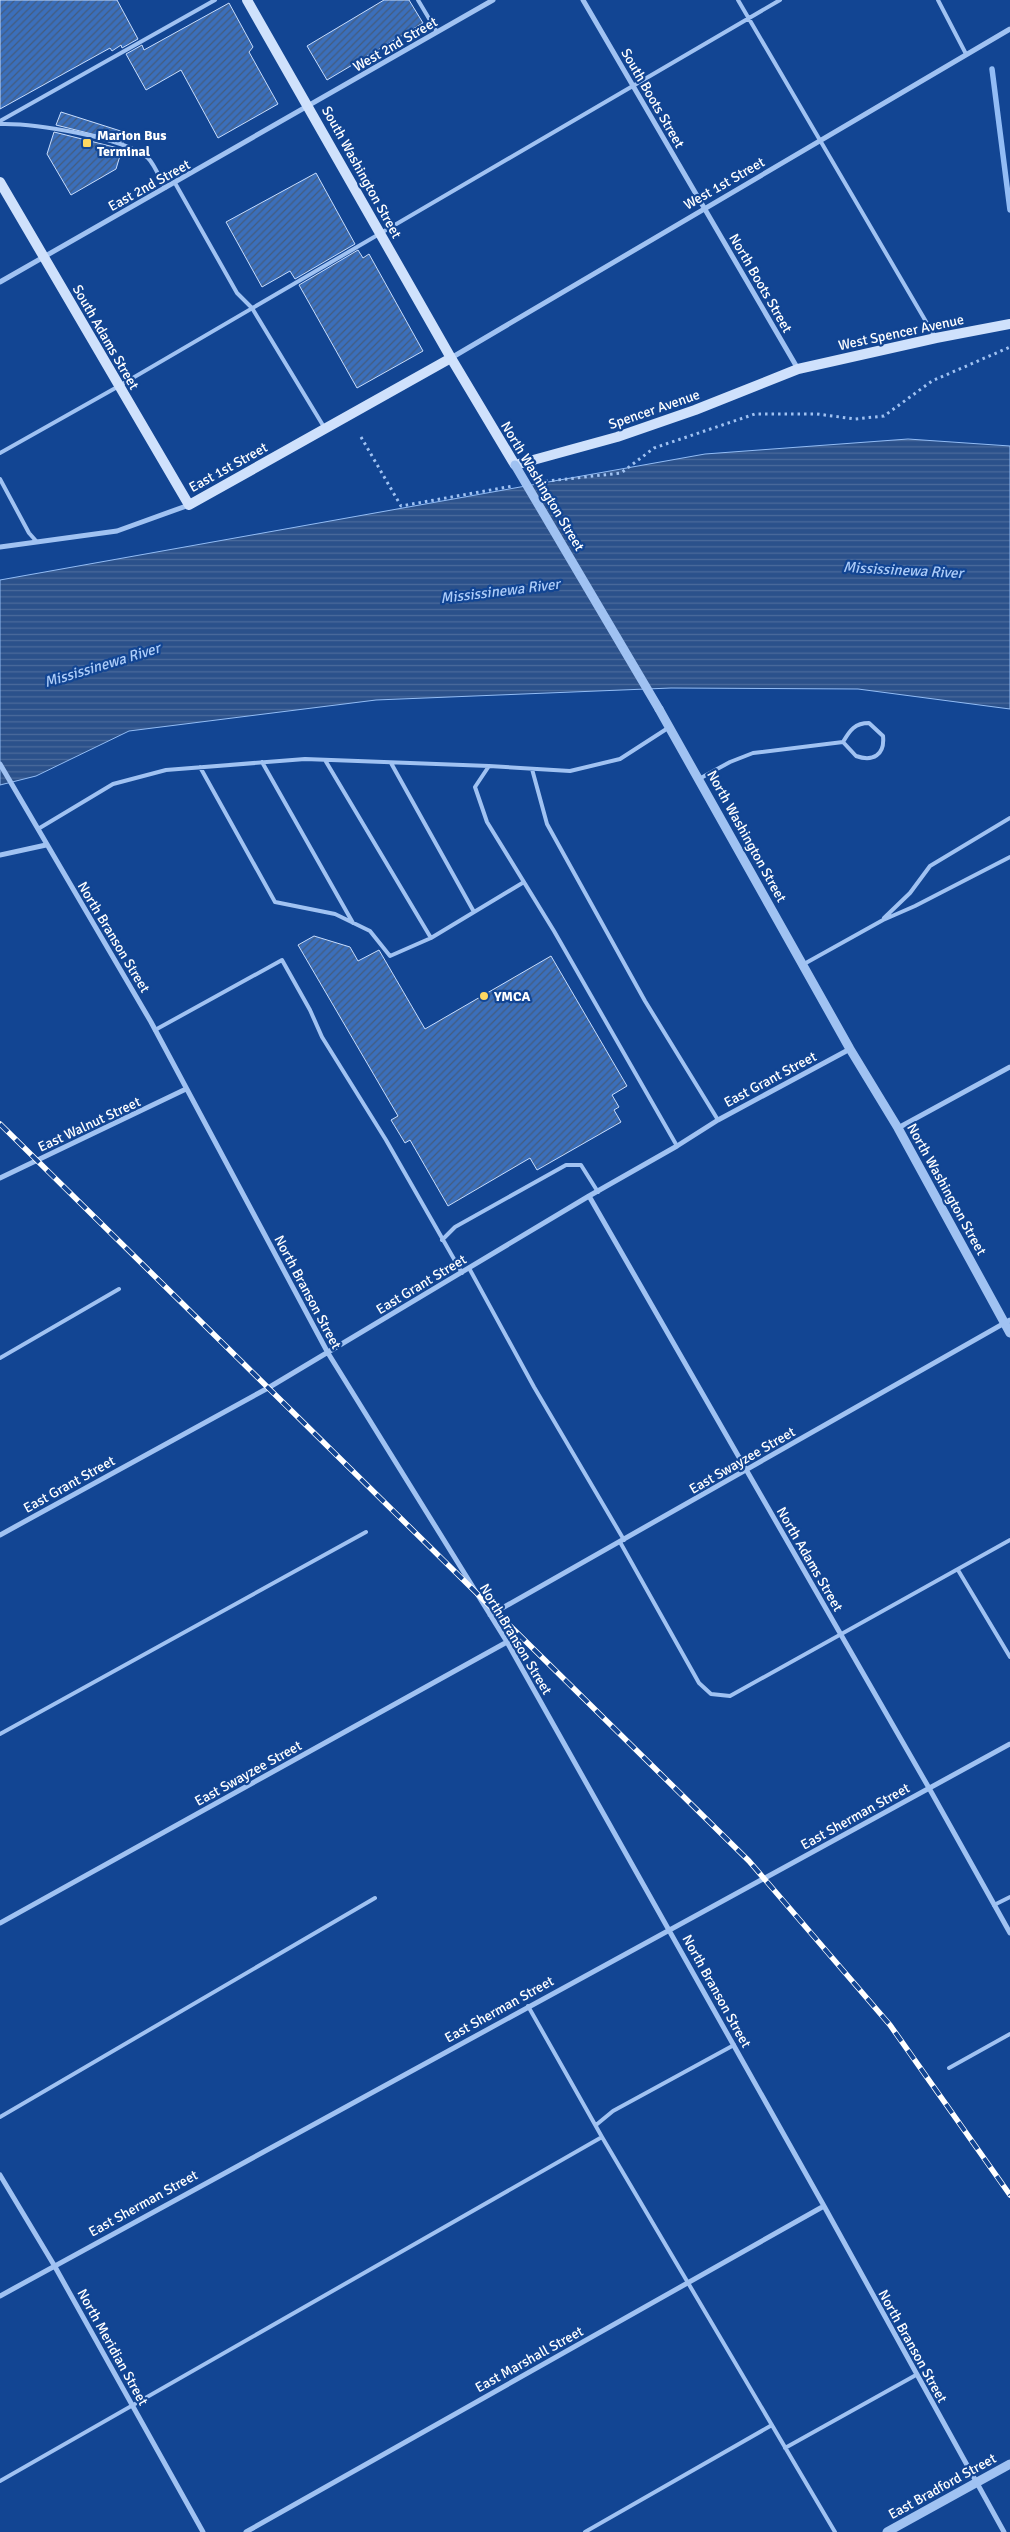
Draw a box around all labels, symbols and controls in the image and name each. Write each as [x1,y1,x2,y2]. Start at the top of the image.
street label: West 2nd Street [350,13,441,75]
street label: South Boots Street [617,46,688,151]
street label: South Washington Street [318,103,405,241]
place label: Marion Bus Terminal [97,127,166,160]
marker: Marion Bus Terminal [81,137,93,149]
street label: West 1st Street [681,153,768,213]
street label: East 2nd Street [105,156,193,215]
street label: North Boots Street [725,231,796,336]
street label: South Adams Street [69,282,143,393]
street label: West Spencer Avenue [837,311,965,354]
street label: Spencer Avenue [606,386,702,433]
street label: North Washington Street [497,418,588,554]
street label: East 1st Street [186,439,271,496]
water label: Mississinewa River [842,558,966,582]
water label: Mississinewa River [439,574,563,607]
water label: Mississinewa River [42,638,165,691]
street label: North Washington Street [703,767,790,905]
street label: North Branson Street [74,879,153,996]
place label: YMCA [493,988,530,1005]
marker: YMCA [478,990,490,1002]
street label: East Grant Street [721,1048,819,1111]
street label: East Walnut Street [35,1093,143,1156]
street label: North Washington Street [903,1120,990,1258]
street label: North Branson Street [270,1232,345,1352]
street label: East Grant Street [373,1251,470,1318]
street label: East Swayzee Street [686,1423,798,1498]
street label: East Grant Street [20,1452,118,1517]
street label: North Adams Street [773,1504,846,1615]
street label: North Branson Street [476,1581,555,1698]
street label: East Swayzee Street [192,1737,305,1810]
street label: East Sherman Street [798,1779,913,1853]
street label: North Branson Street [678,1932,755,2051]
street label: East Sherman Street [442,1972,557,2046]
street label: East Sherman Street [86,2166,201,2240]
street label: North Meridian Street [73,2286,152,2409]
street label: North Branson Street [874,2287,951,2406]
street label: East Marshall Street [472,2323,586,2396]
street label: East Bradford Street [885,2450,999,2523]

